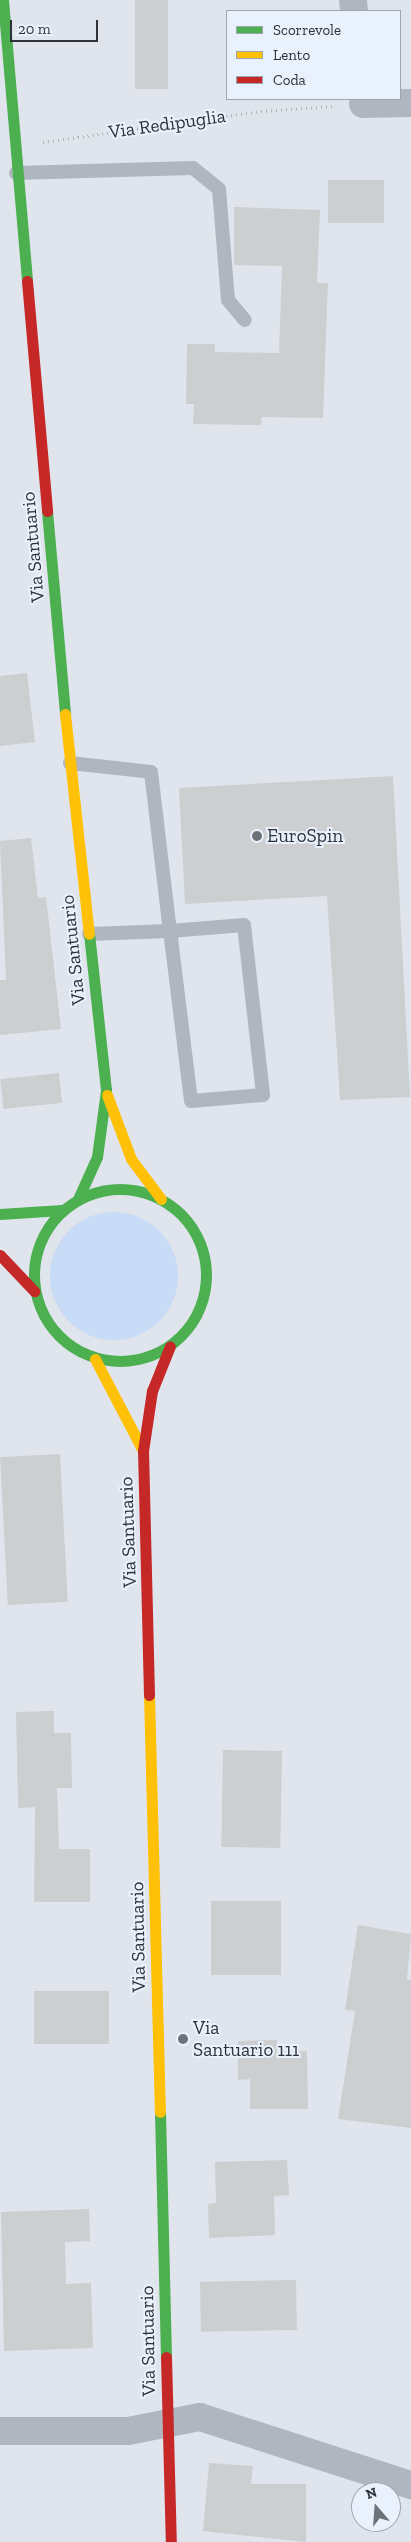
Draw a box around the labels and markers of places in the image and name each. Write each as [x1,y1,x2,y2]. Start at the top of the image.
place label: EuroSpin [267,825,343,847]
marker: EuroSpin [251,830,263,842]
place label: Via Santuario 111 [193,2017,299,2061]
marker: Via Santuario 111 [177,2033,189,2045]

